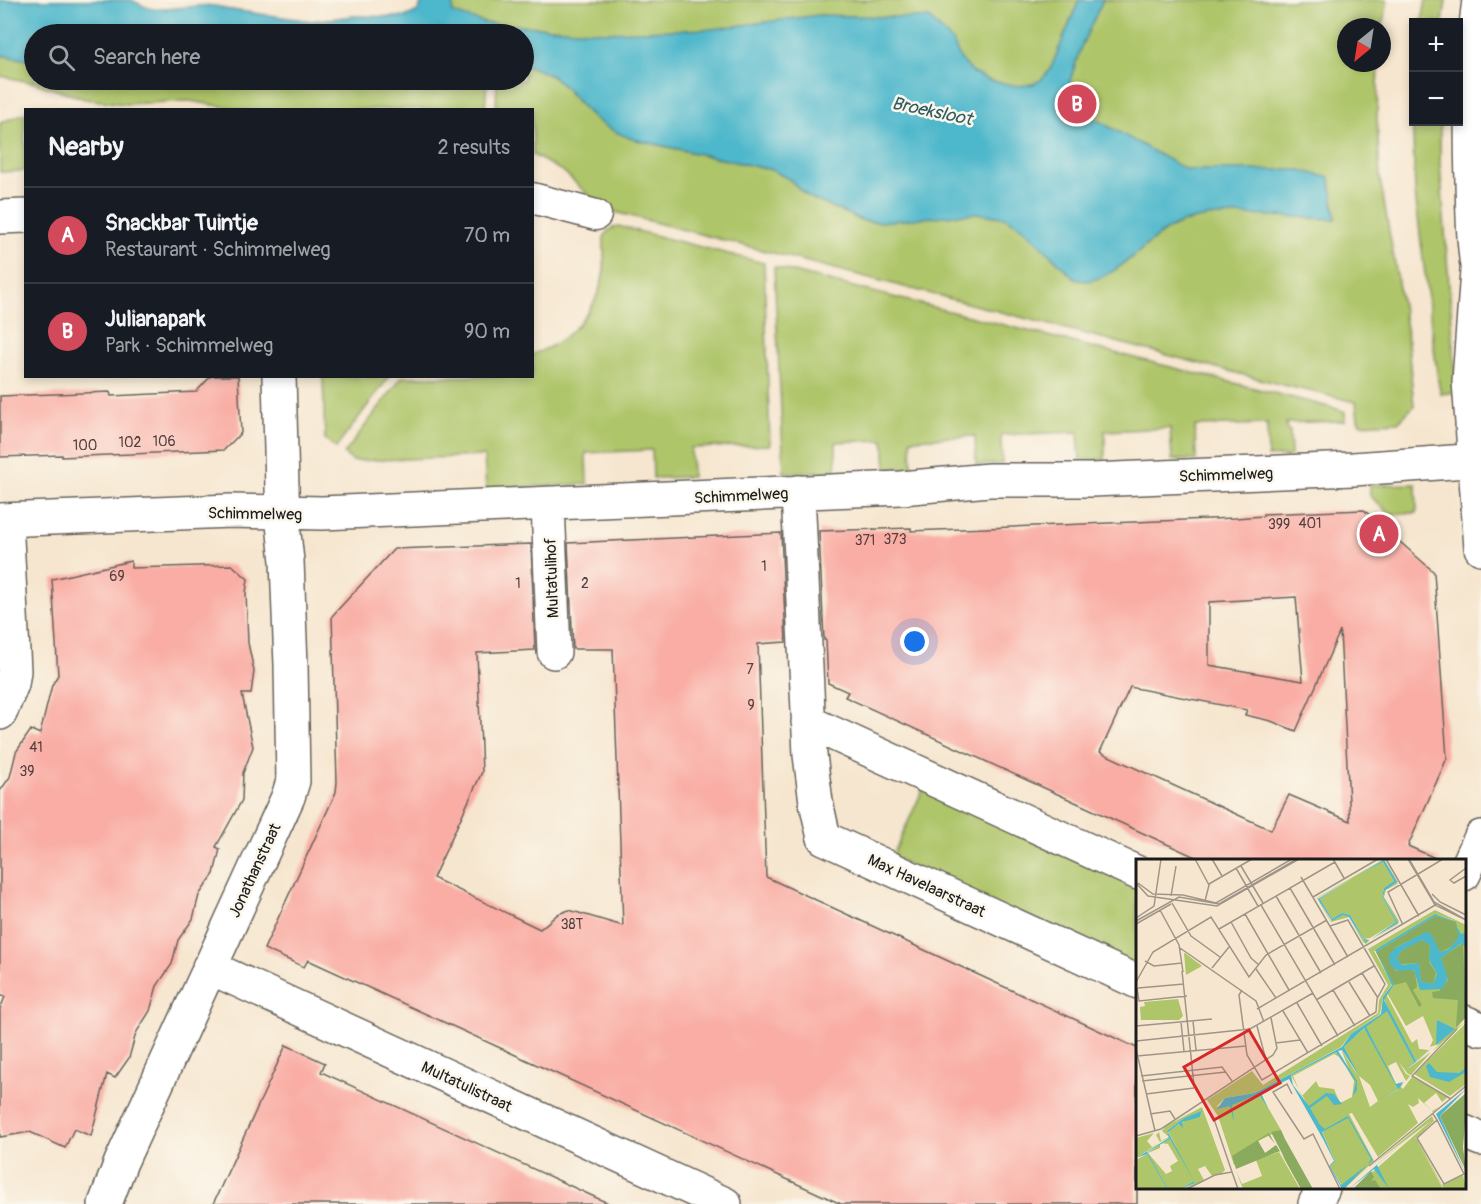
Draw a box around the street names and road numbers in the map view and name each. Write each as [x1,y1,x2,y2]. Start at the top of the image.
street label: Schimmelweg [1178,463,1274,487]
street label: Schimmelweg [693,484,789,508]
street label: Schimmelweg [208,503,302,525]
street label: Multatulihof [541,537,563,619]
street label: Jonathanstraat [224,820,286,921]
street label: Max Havelaarstraat [865,850,989,922]
street label: Multatulistraat [418,1057,516,1117]

